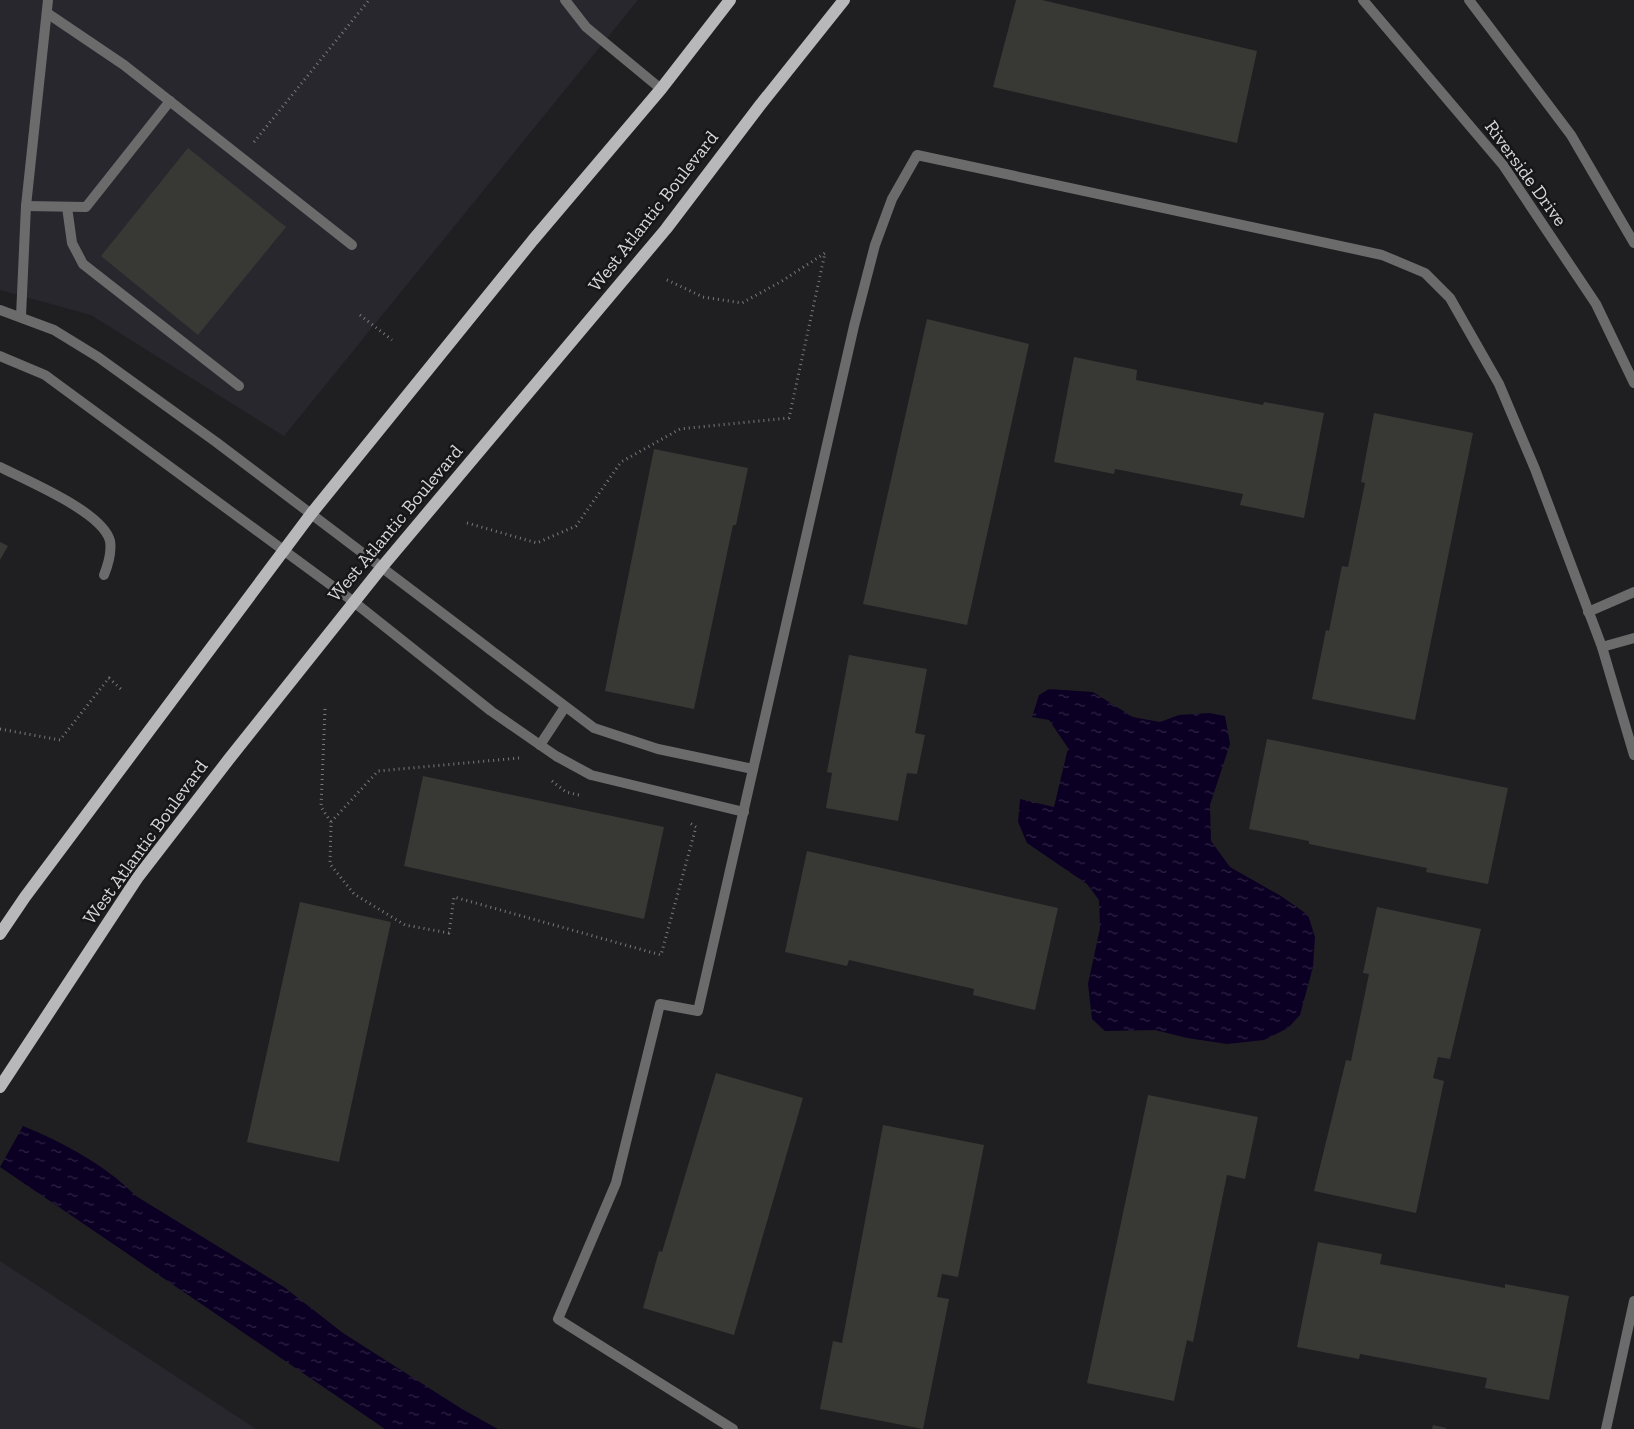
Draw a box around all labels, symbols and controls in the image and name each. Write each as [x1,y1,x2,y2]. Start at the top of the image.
street label: Riverside Drive [1480,116,1572,230]
street label: West Atlantic Boulevard [583,126,723,296]
street label: West Atlantic Boulevard [323,440,468,606]
street label: West Atlantic Boulevard [78,755,213,929]

